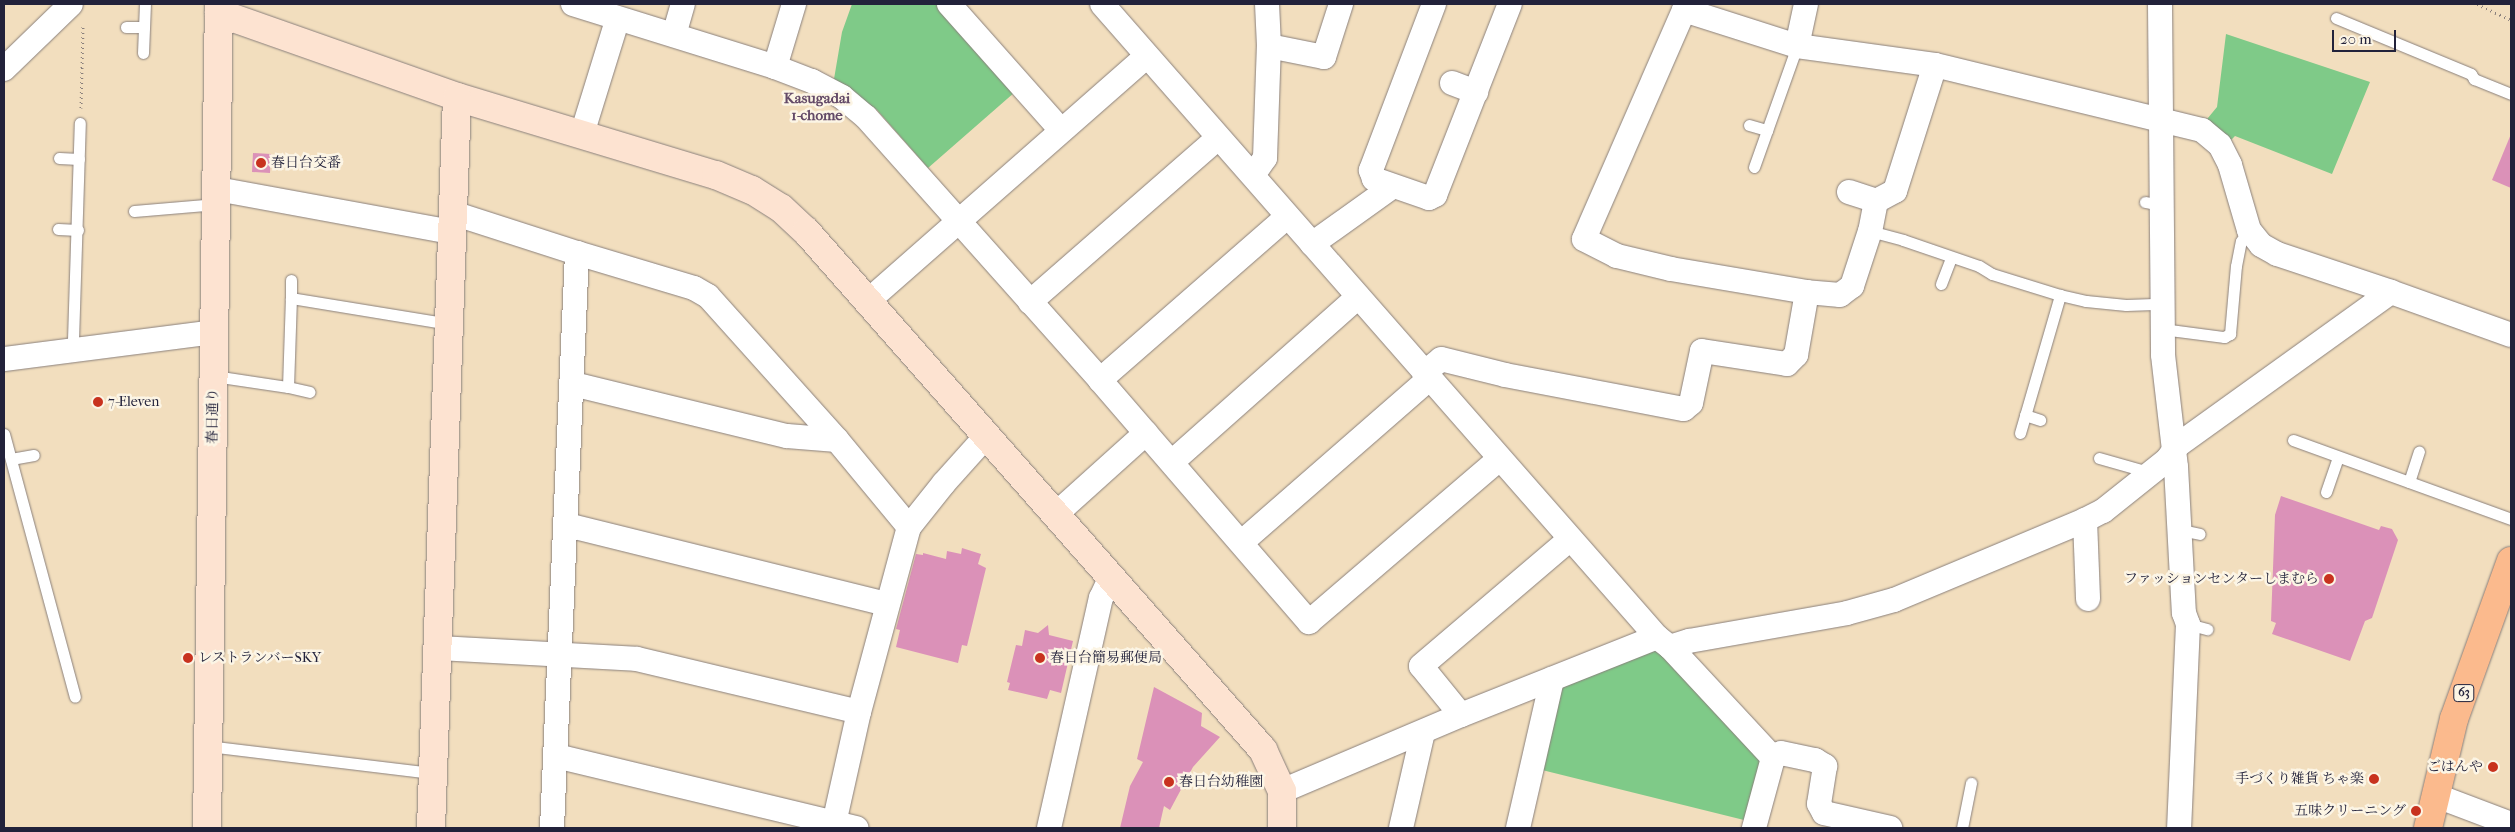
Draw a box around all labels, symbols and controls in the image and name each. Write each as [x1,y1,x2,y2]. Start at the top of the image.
scale bar [2335,20,2399,52]
text: 20 m [2340,30,2372,48]
district label: Kasugadai 1-chome [784,89,850,124]
place label: 春日台交番 [271,155,341,171]
marker: 春日台交番 [255,157,267,169]
street label: 春日通り [204,388,222,444]
place label: 7-Eleven [108,394,159,410]
marker: 7-Eleven [92,396,104,408]
place label: ファッションセンターしまむら [2123,571,2319,587]
marker: ファッションセンターしまむら [2323,573,2335,585]
place label: レストランバーSKY [198,650,323,666]
place label: 春日台簡易郵便局 [1050,650,1162,666]
marker: レストランバーSKY [182,652,194,664]
marker: 春日台簡易郵便局 [1034,652,1046,664]
road number: 63 [2453,684,2475,702]
place label: ごはんや [2427,759,2483,775]
marker: ごはんや [2487,761,2499,773]
place label: 手づくり雑貨 ちゃ楽 [2235,771,2364,787]
marker: 手づくり雑貨 ちゃ楽 [2368,773,2380,785]
place label: 春日台幼稚園 [1179,774,1263,790]
marker: 春日台幼稚園 [1163,776,1175,788]
place label: 五味クリーニング [2294,803,2406,819]
marker: 五味クリーニング [2410,805,2422,817]

